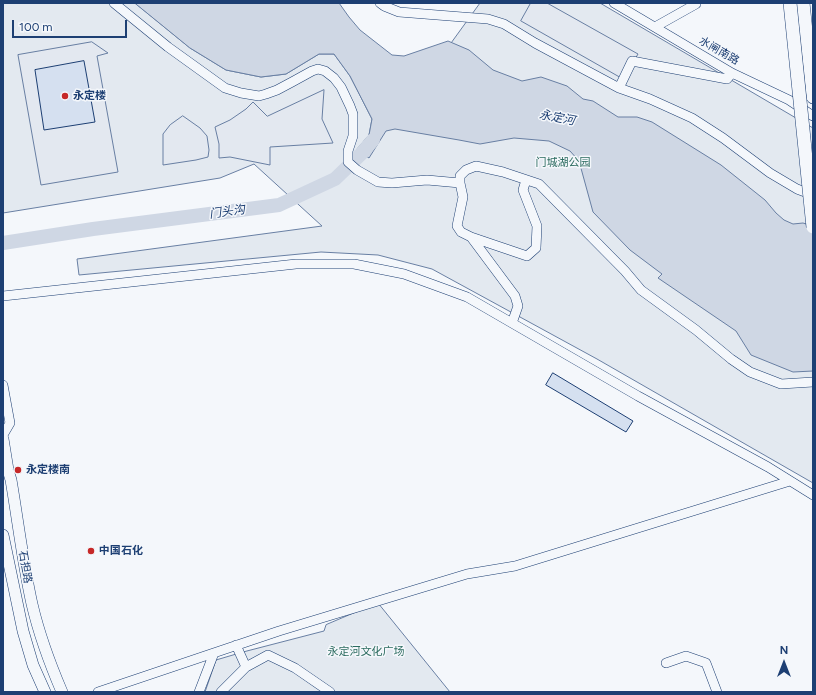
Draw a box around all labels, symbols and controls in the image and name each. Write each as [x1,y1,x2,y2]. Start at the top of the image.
scale bar [14,12,129,38]
text: 100 m [19,20,53,34]
street label: 水闸南路 [697,34,741,68]
place label: 永定楼 [73,89,106,103]
marker: 永定楼 [60,91,70,101]
water label: 永定河 [538,107,576,129]
park label: 门城湖公园 [536,156,590,170]
water label: 门头沟 [208,202,246,222]
place label: 永定楼南 [26,463,70,477]
marker: 永定楼南 [13,465,23,475]
place label: 中国石化 [99,544,143,558]
marker: 中国石化 [86,546,96,556]
street label: 石担路 [16,550,34,584]
north arrow [764,643,804,683]
text: N [780,644,788,657]
park label: 永定河文化广场 [328,645,404,659]

